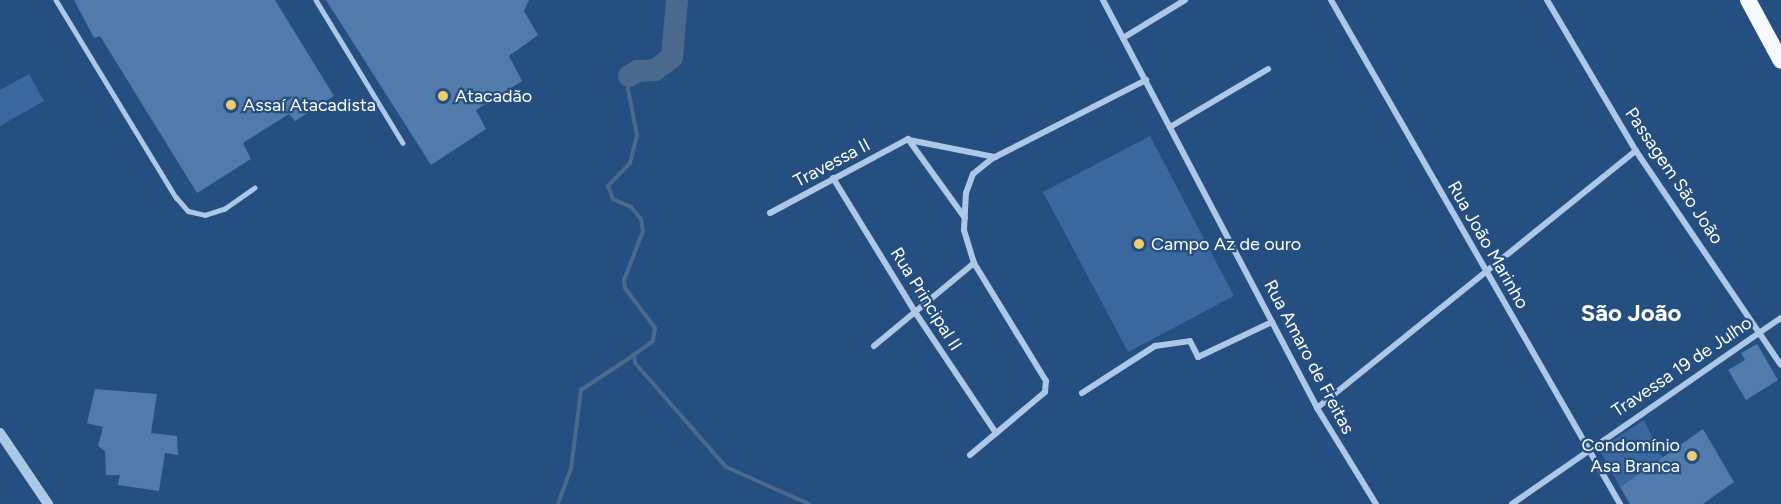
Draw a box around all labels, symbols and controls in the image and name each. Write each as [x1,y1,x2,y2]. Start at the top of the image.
place label: Atacadão [455,85,532,107]
marker: Atacadão [436,89,450,103]
place label: Assaí Atacadista [243,94,376,116]
marker: Assaí Atacadista [224,98,238,112]
street label: Passagem São João [1620,104,1728,248]
street label: Travessa II [790,134,874,192]
street label: Rua João Marinho [1443,177,1533,313]
place label: Campo Az de ouro [1151,233,1301,255]
marker: Campo Az de ouro [1132,237,1146,251]
street label: Rua Principal II [886,243,966,355]
street label: Rua Amaro de Freitas [1259,276,1359,438]
district label: São João [1581,299,1681,327]
street label: Travessa 19 de Julho [1608,312,1756,422]
place label: Condomínio Asa Branca [1581,435,1680,478]
marker: Condomínio Asa Branca [1685,449,1699,463]

